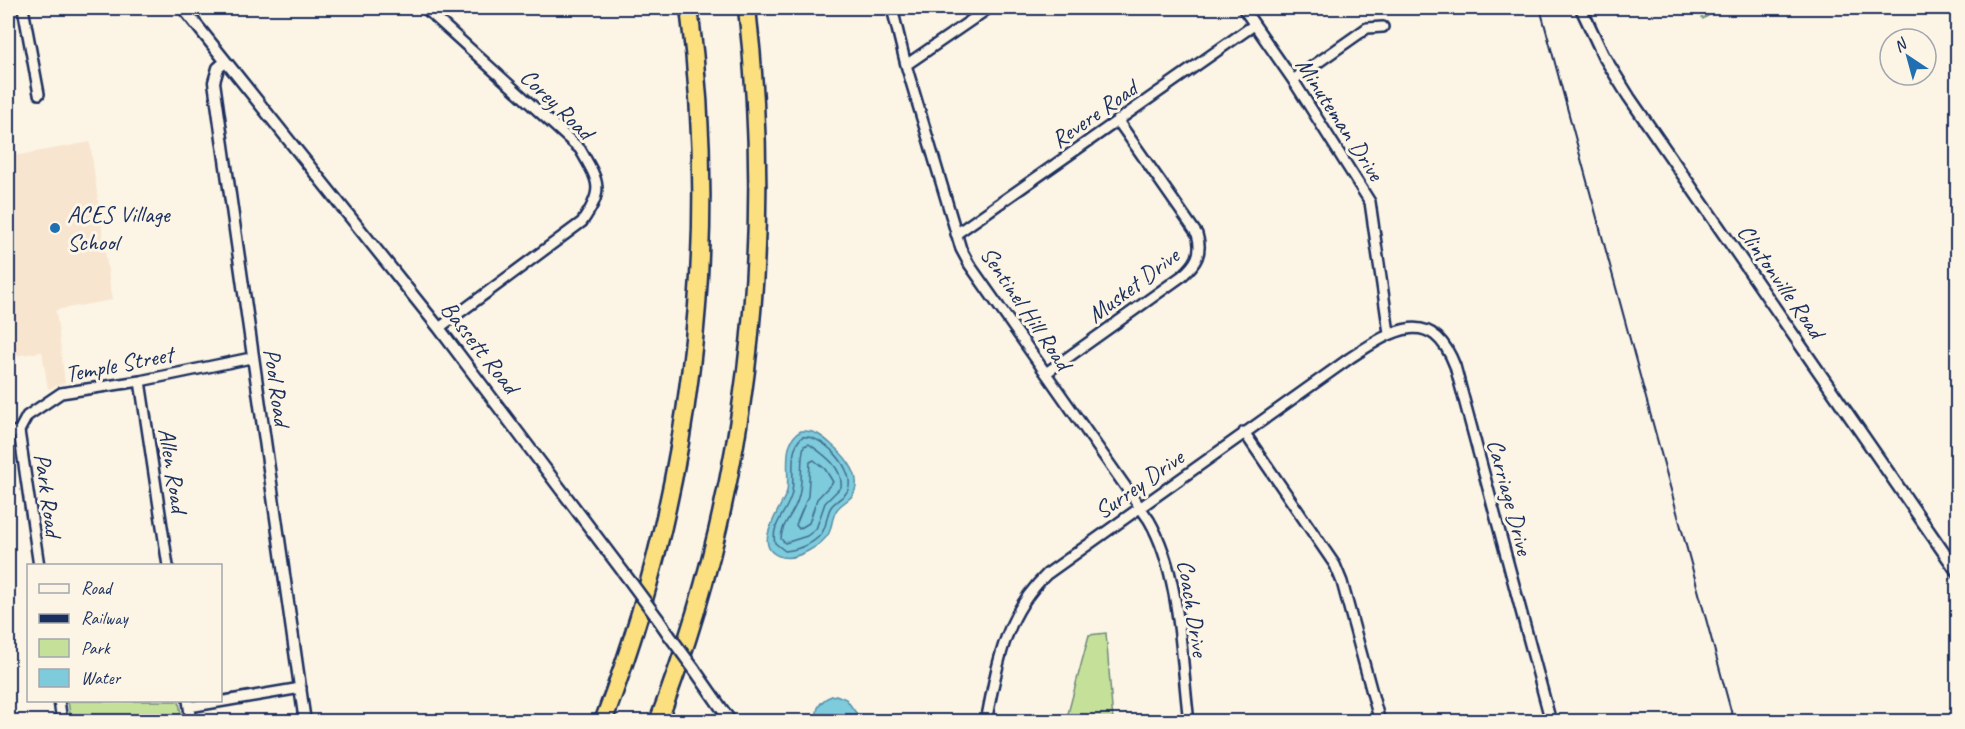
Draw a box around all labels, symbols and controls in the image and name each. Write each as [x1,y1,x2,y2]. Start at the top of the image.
north arrow [1878,27,1938,87]
text: N [1890,33,1912,57]
street label: Minuteman Drive [1289,52,1392,188]
street label: Corey Road [514,62,603,149]
street label: Revere Road [1045,71,1146,155]
place label: ACES Village School [67,199,172,257]
street label: Clintonville Road [1731,218,1833,347]
marker: ACES Village School [48,221,62,235]
street label: Musket Drive [1081,239,1187,329]
street label: Sentinel Hill Road [974,241,1080,378]
street label: Bassett Road [434,294,528,402]
street label: Temple Street [63,338,178,389]
street label: Pool Road [257,347,298,431]
street label: Allen Road [152,426,195,518]
street label: Carriage Drive [1480,436,1540,560]
street label: Surrey Drive [1089,441,1191,526]
street label: Park Road [27,452,69,542]
street label: Coach Drive [1171,558,1216,661]
legend [27,564,222,702]
text: Road [81,577,114,599]
text: Railway [81,607,129,629]
text: Park [81,637,111,659]
text: Water [81,667,122,689]

